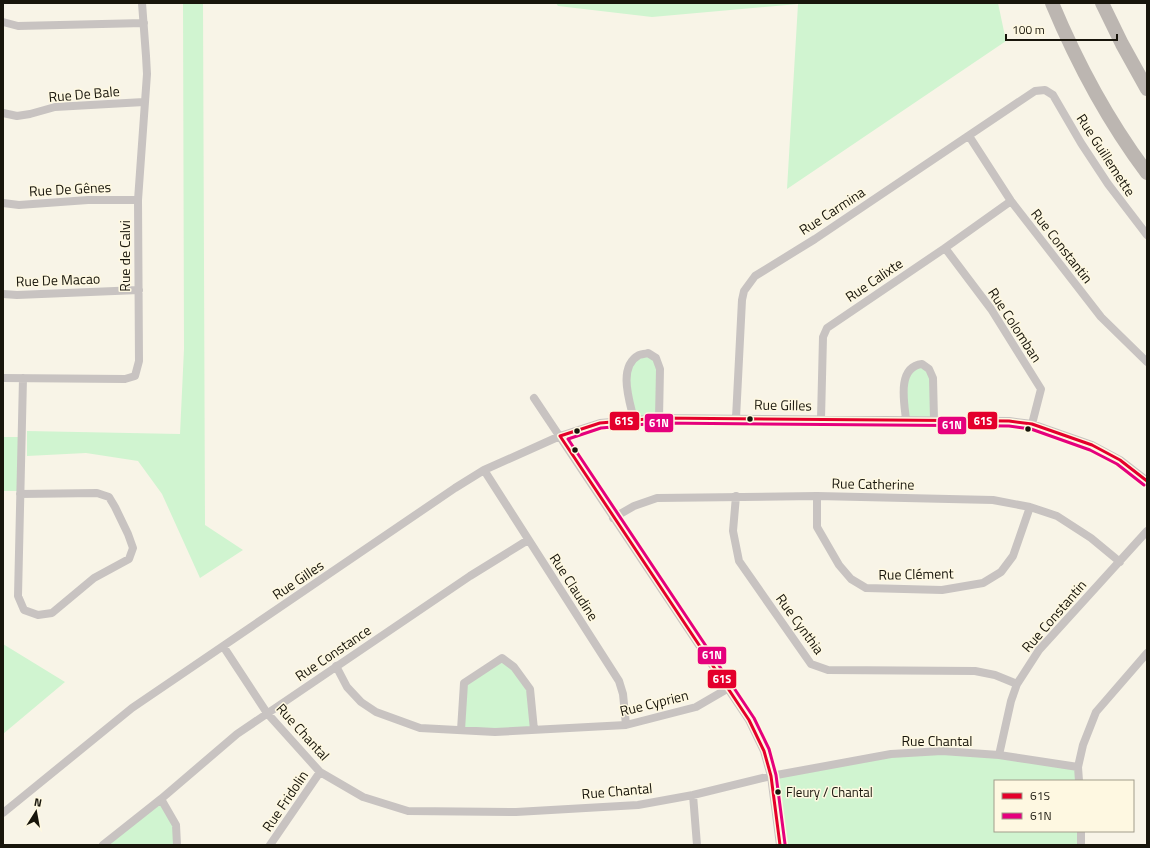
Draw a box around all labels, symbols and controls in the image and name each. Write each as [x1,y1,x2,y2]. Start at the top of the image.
scale bar [1006,16,1117,42]
text: 100 m [1012,20,1045,39]
street label: Rue De Bale [48,80,120,107]
street label: Rue Guillemette [1072,109,1141,200]
street label: Rue De Gênes [28,176,112,201]
street label: Rue Carmina [795,181,869,240]
street label: Rue Constantin [1026,204,1098,288]
street label: Rue de Calvi [114,220,135,292]
street label: Rue Calixte [841,253,907,307]
street label: Rue De Macao [15,268,101,291]
street label: Rue Colomban [983,283,1047,366]
street label: Rue Gilles [754,393,812,416]
line badge: 61S [609,411,640,431]
line badge: 61S [967,411,998,430]
text: 61S [615,413,633,429]
line badge: 61N [644,413,674,433]
text: 61S [974,413,992,429]
unlabelled marker [745,414,755,424]
text: 61N [649,415,669,431]
line badge: 61N [937,416,967,435]
text: 61N [942,417,962,433]
unlabelled marker [1023,424,1033,434]
unlabelled marker [572,426,582,436]
unlabelled marker [570,445,580,455]
street label: Rue Catherine [831,472,915,495]
street label: Rue Claudine [545,549,604,625]
street label: Rue Gilles [268,555,328,604]
street label: Rue Clément [878,562,954,585]
street label: Rue Constantin [1016,575,1091,657]
street label: Rue Cynthia [771,589,830,658]
street label: Rue Constance [291,619,375,686]
line badge: 61N [697,646,727,665]
text: 61N [702,647,722,663]
line badge: 61S [707,669,737,689]
text: 61S [713,671,731,687]
street label: Rue Cyprien [617,684,690,721]
street label: Rue Chantal [272,698,335,765]
street label: Rue Chantal [902,730,972,751]
street label: Rue Fridolin [256,766,313,836]
street label: Rue Chantal [581,777,653,804]
legend [994,780,1134,832]
place label: Fleury / Chantal [786,782,873,802]
text: 61S [1030,786,1050,805]
marker: Fleury / Chantal [773,787,783,797]
north arrow [16,792,56,832]
text: N [33,794,43,811]
text: 61N [1030,806,1052,825]

